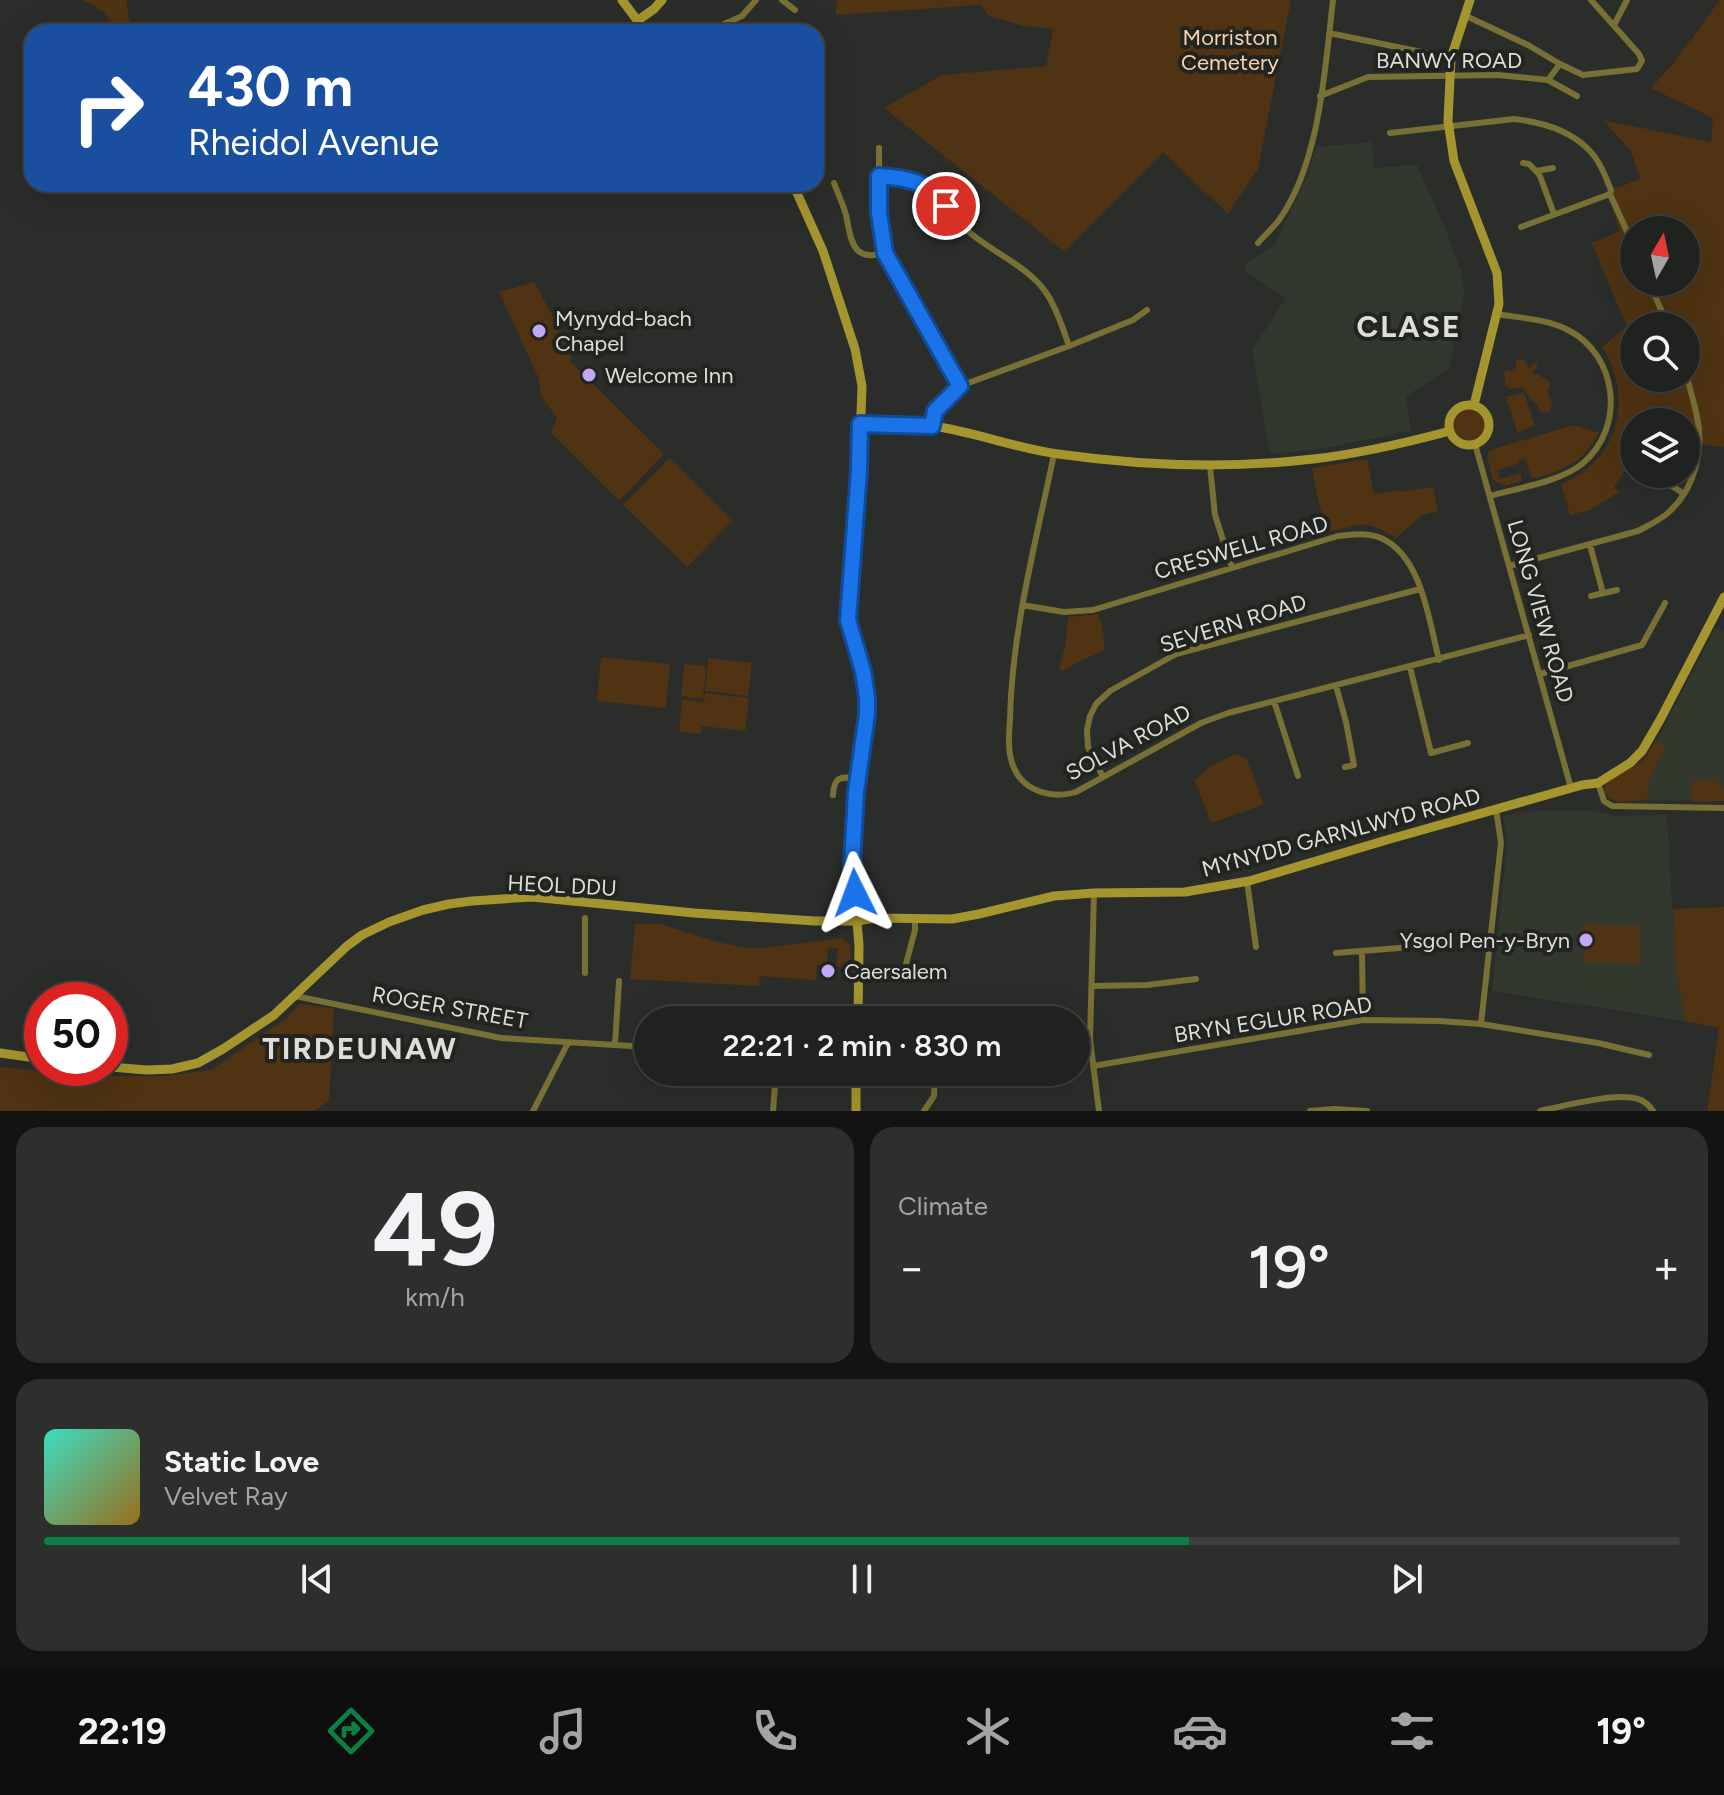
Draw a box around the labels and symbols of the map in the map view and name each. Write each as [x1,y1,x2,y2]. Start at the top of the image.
park label: Morriston Cemetery [1181,24,1279,76]
street label: BANWY ROAD [1376,47,1522,74]
pin [912,172,980,240]
north arrow [1620,216,1700,296]
place label: Mynydd-bach Chapel [555,305,692,357]
district label: CLASE [1356,308,1462,345]
marker: Mynydd-bach Chapel [530,322,548,340]
place label: Welcome Inn [605,362,733,389]
marker: Welcome Inn [580,366,598,384]
street label: CRESWELL ROAD [1151,510,1331,585]
street label: LONG VIEW ROAD [1502,517,1580,706]
street label: SEVERN ROAD [1157,588,1310,659]
street label: SOLVA ROAD [1061,698,1195,787]
street label: MYNYDD GARNLWYD ROAD [1199,782,1483,883]
position arrow [813,851,897,935]
street label: HEOL DDU [507,869,617,902]
place label: Ysgol Pen-y-Bryn [1400,927,1570,954]
marker: Ysgol Pen-y-Bryn [1577,931,1595,949]
place label: Caersalem [844,958,948,985]
marker: Caersalem [819,962,837,980]
street label: ROGER STREET [370,981,530,1034]
speed limit sign: 50 [24,982,128,1086]
street label: BRYN EGLUR ROAD [1172,991,1374,1048]
district label: TIRDEUNAW [262,1030,458,1067]

